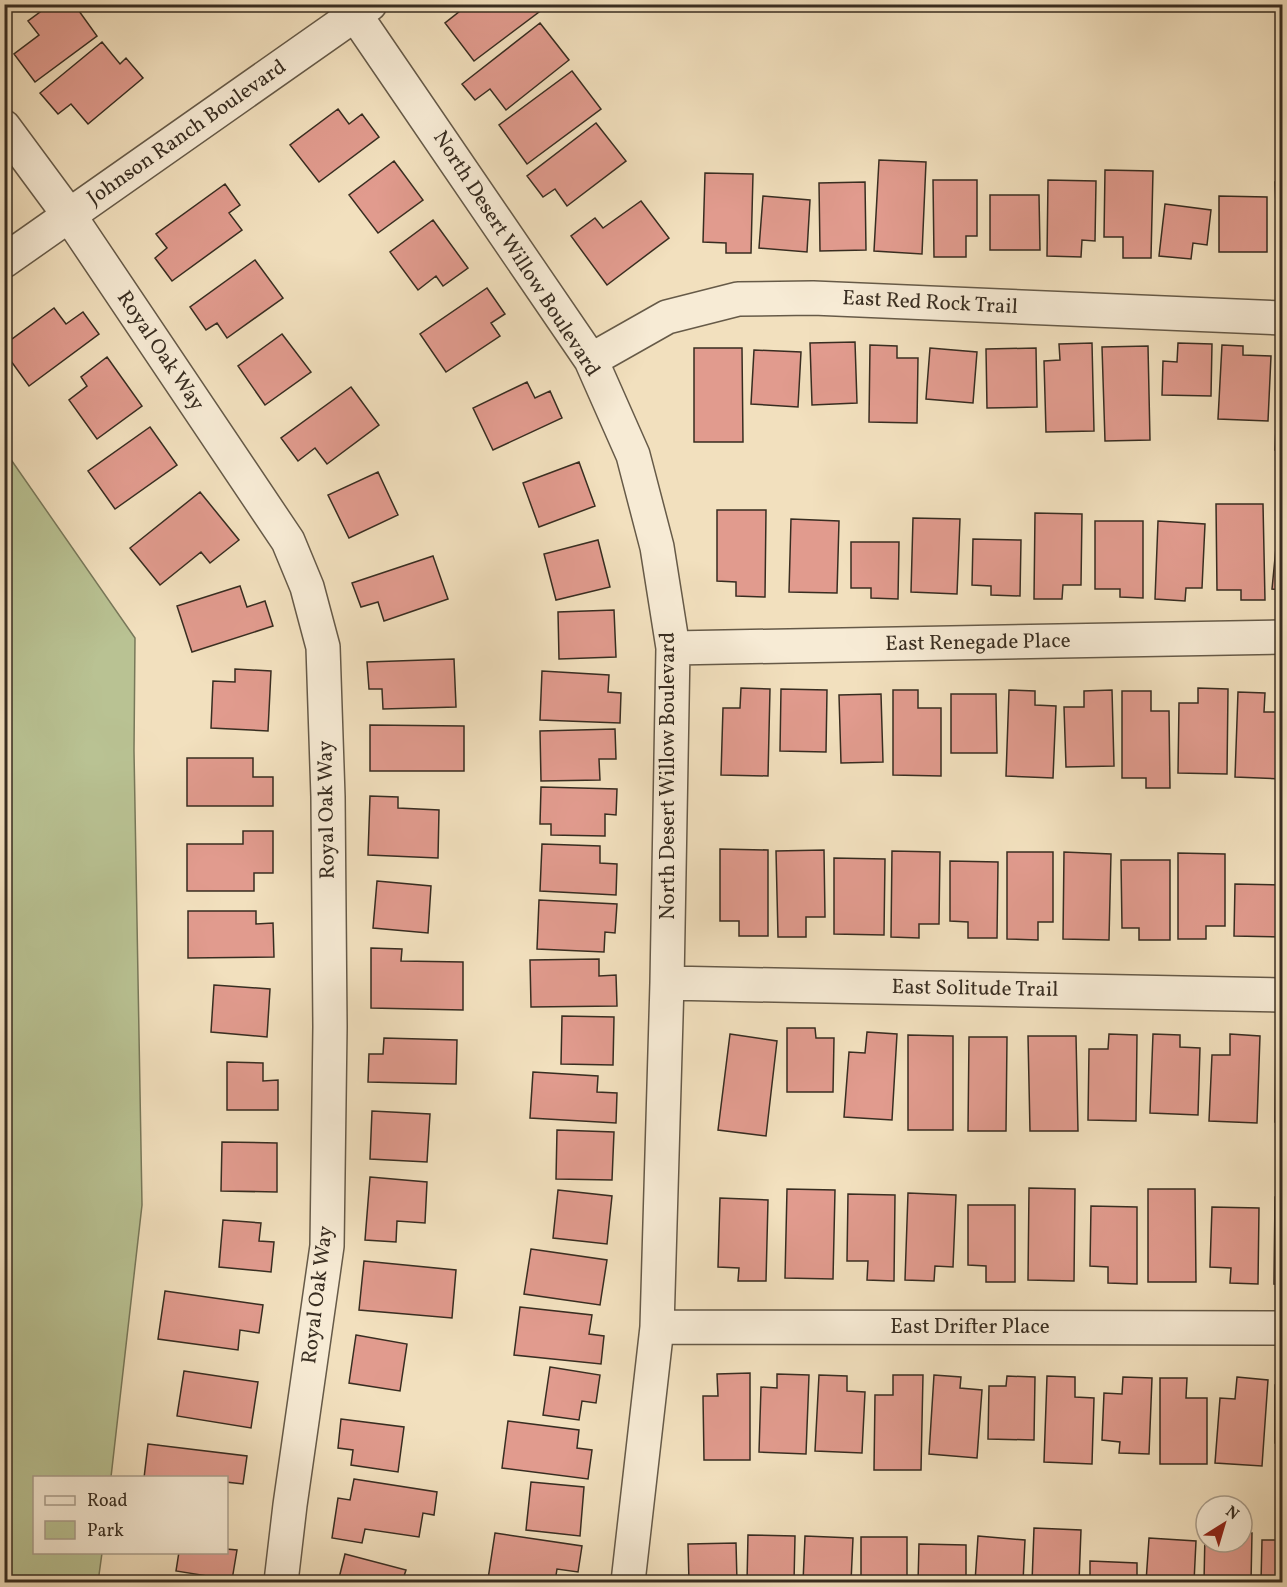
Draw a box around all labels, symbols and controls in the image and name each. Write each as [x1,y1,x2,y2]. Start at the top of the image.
street label: Johnson Ranch Boulevard [82,53,292,213]
street label: North Desert Willow Boulevard [425,125,607,383]
street label: East Red Rock Trail [841,284,1019,322]
street label: Royal Oak Way [109,285,211,417]
street label: East Renegade Place [885,627,1071,659]
street label: North Desert Willow Boulevard [654,632,683,920]
street label: Royal Oak Way [311,740,343,880]
street label: East Solitude Trail [891,973,1059,1005]
street label: Royal Oak Way [295,1224,341,1366]
street label: East Drifter Place [890,1313,1050,1342]
legend [33,1476,228,1554]
text: Road [87,1489,128,1514]
north arrow [1194,1494,1254,1554]
text: N [1221,1501,1243,1526]
text: Park [87,1519,124,1544]

